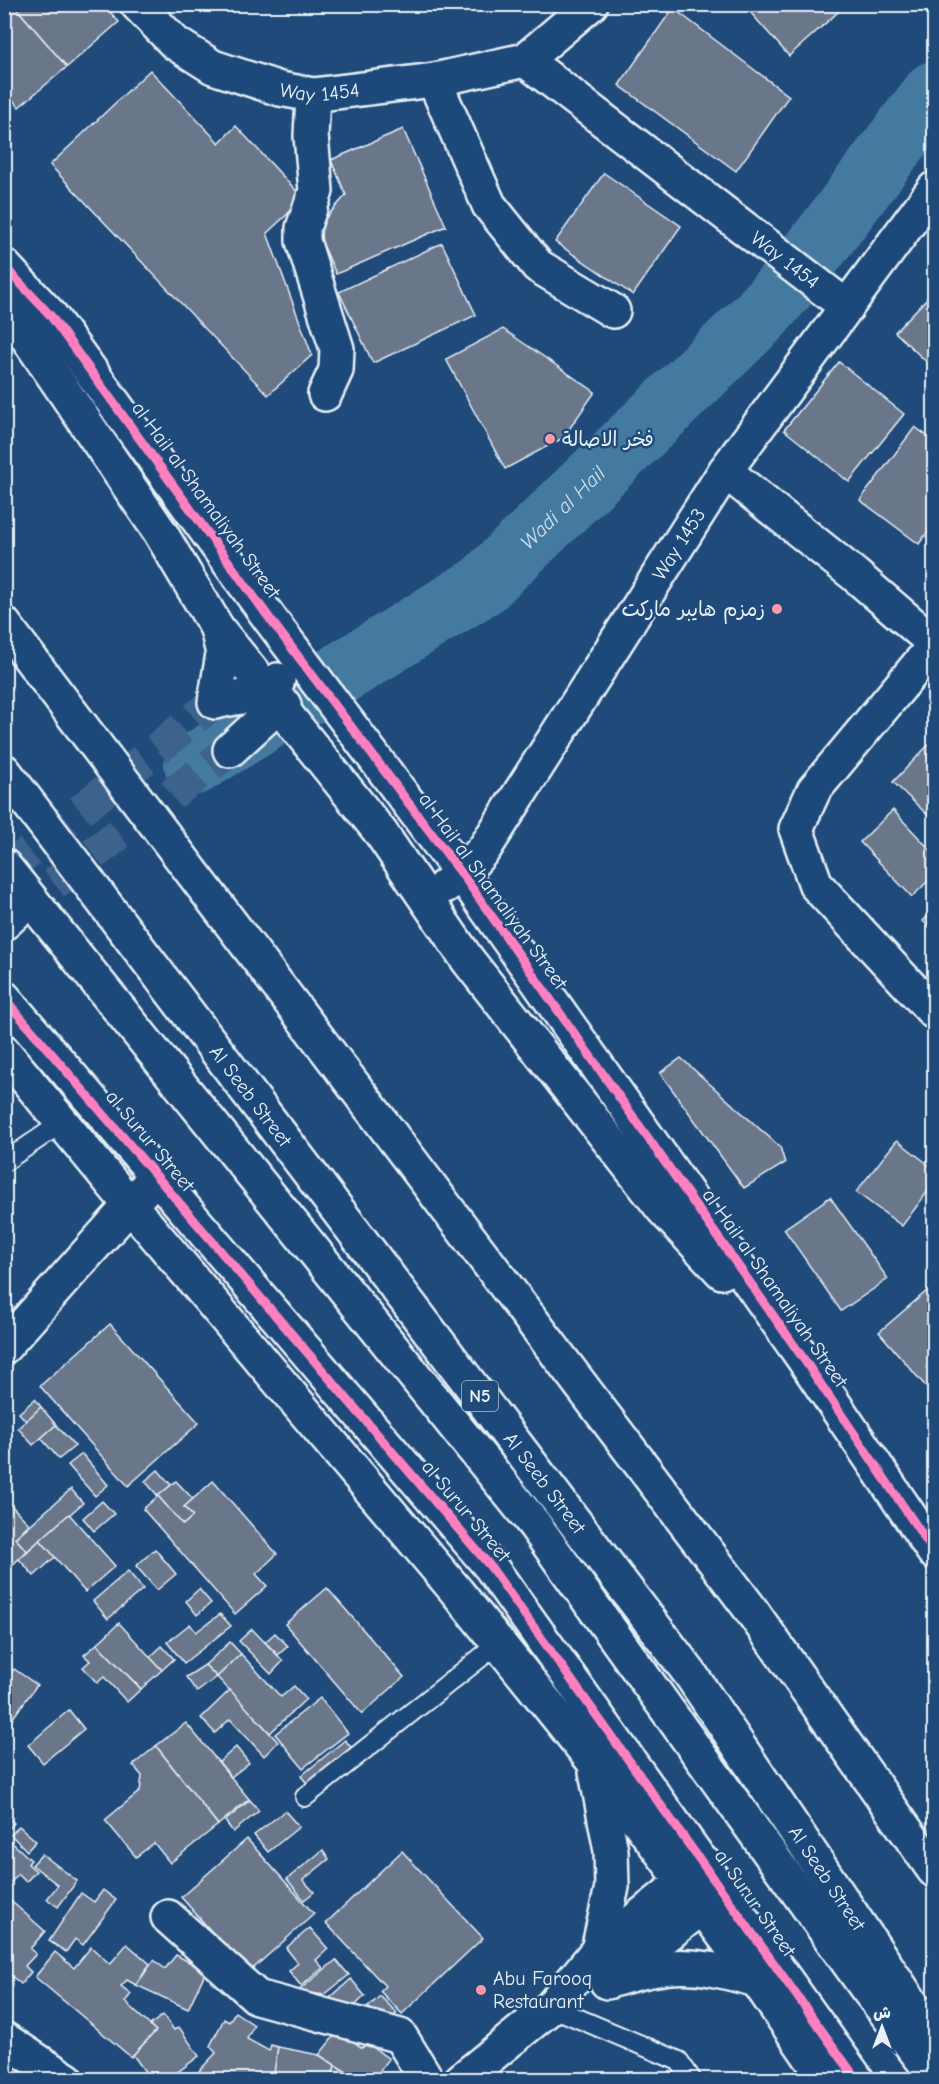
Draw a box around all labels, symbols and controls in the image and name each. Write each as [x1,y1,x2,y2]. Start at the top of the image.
street label: Way 1454 [278,78,361,107]
street label: Way 1454 [746,226,824,293]
street label: al Hail al Shamaliyah Street [127,397,286,604]
place label: فخر الاصالة [562,428,654,451]
marker: فخر الاصالة [543,432,557,446]
water label: Wadi al Hail [515,461,610,554]
street label: Way 1453 [647,504,710,584]
place label: زمزم هايبر ماركت [622,598,765,624]
marker: زمزم هايبر ماركت [770,602,784,616]
street label: al Hail al Shamaliyah Street [414,788,573,995]
street label: Al Seeb Street [205,1041,297,1152]
street label: al Surur Street [101,1086,200,1197]
street label: al Hail al Shamaliyah Street [697,1184,853,1393]
road number: N5 [462,1381,498,1411]
street label: Al Seeb Street [499,1428,592,1539]
street label: al Surur Street [417,1456,516,1567]
street label: Al Seeb Street [784,1821,871,1936]
street label: al Surur Street [710,1845,801,1962]
place label: Abu Farooq Restaurant [493,1967,592,2013]
marker: Abu Farooq Restaurant [474,1983,488,1997]
north arrow [852,1997,912,2057]
text: ش [873,2004,891,2022]

